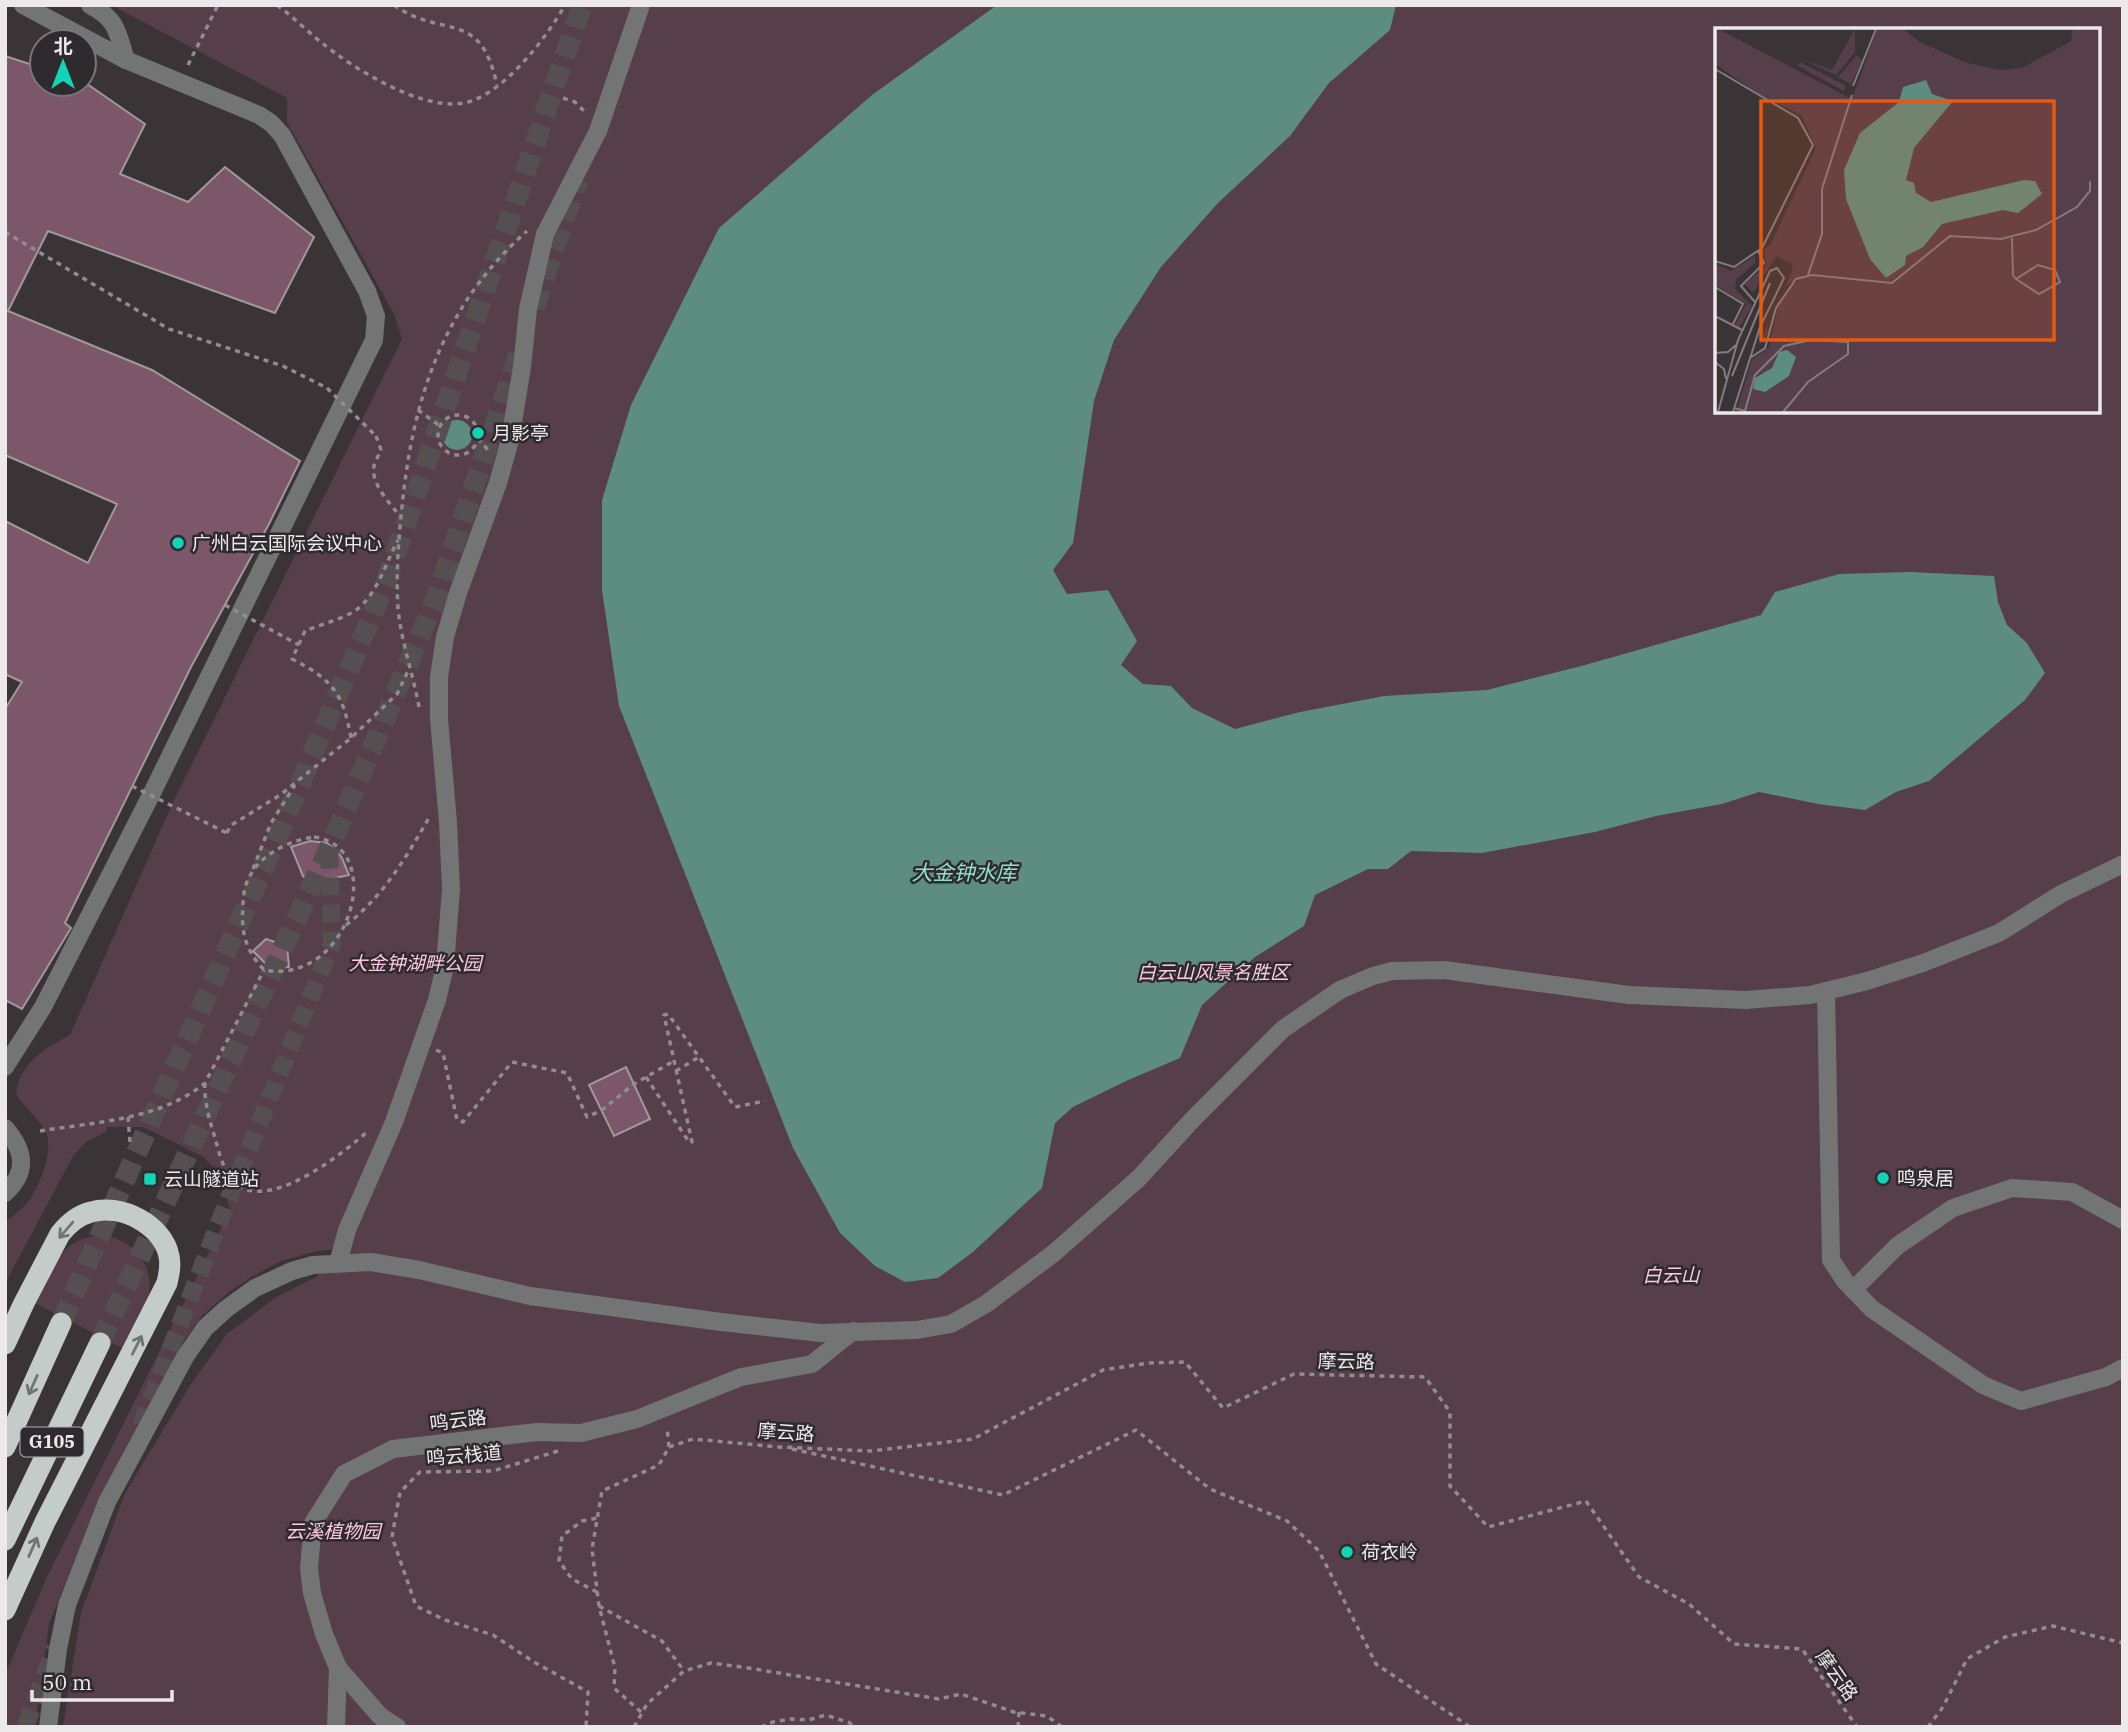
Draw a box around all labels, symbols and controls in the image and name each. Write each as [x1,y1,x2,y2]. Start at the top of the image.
north arrow [28,28,98,98]
inset map [1715,28,2100,413]
text: 北 [53,34,73,58]
place label: 月影亭 [492,421,549,445]
marker: 月影亭 [470,425,486,441]
place label: 广州白云国际会议中心 [192,531,382,555]
marker: 广州白云国际会议中心 [170,535,186,551]
water label: 大金钟水库 [912,858,1019,886]
park label: 大金钟湖畔公园 [348,951,484,975]
park label: 白云山风景名胜区 [1137,960,1292,984]
place label: 鸣泉居 [1897,1166,1954,1190]
place label: 云山隧道站 [164,1167,259,1191]
marker: 鸣泉居 [1875,1170,1891,1186]
marker: 云山隧道站 [142,1171,158,1187]
one-way arrow [58,1221,74,1239]
park label: 白云山 [1642,1263,1700,1287]
one-way arrow [130,1335,144,1356]
street label: 摩云路 [1317,1349,1375,1373]
one-way arrow [26,1374,39,1395]
street label: 鸣云路 [428,1405,488,1435]
street label: 摩云路 [757,1418,815,1446]
road number: G105 [20,1428,84,1456]
street label: 鸣云栈道 [425,1440,503,1470]
park label: 云溪植物园 [285,1519,383,1543]
one-way arrow [27,1537,40,1559]
place label: 荷衣岭 [1361,1540,1418,1564]
marker: 荷衣岭 [1339,1544,1355,1560]
street label: 摩云路 [1811,1645,1863,1705]
scale bar [32,1658,172,1702]
text: 50 m [42,1668,92,1696]

